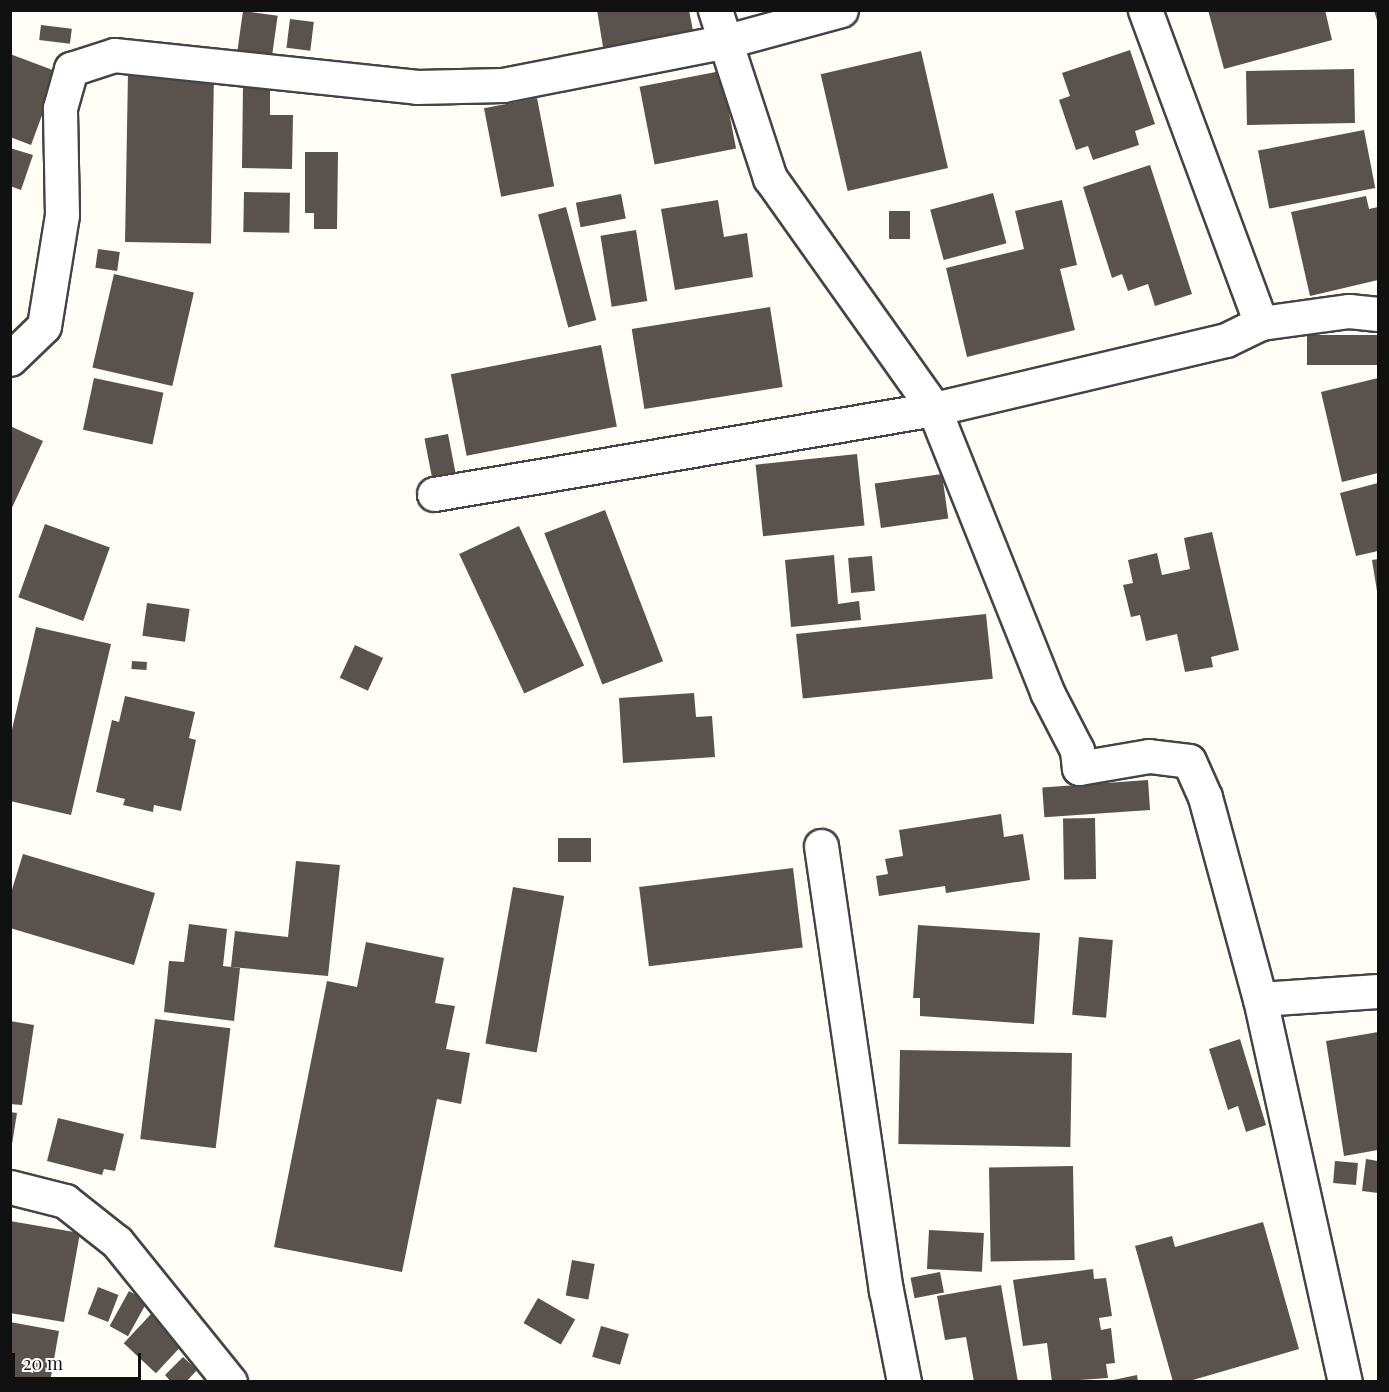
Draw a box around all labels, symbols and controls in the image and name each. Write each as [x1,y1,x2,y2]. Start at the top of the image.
scale bar [15,1341,144,1379]
text: 20 m [23,1351,63,1375]

